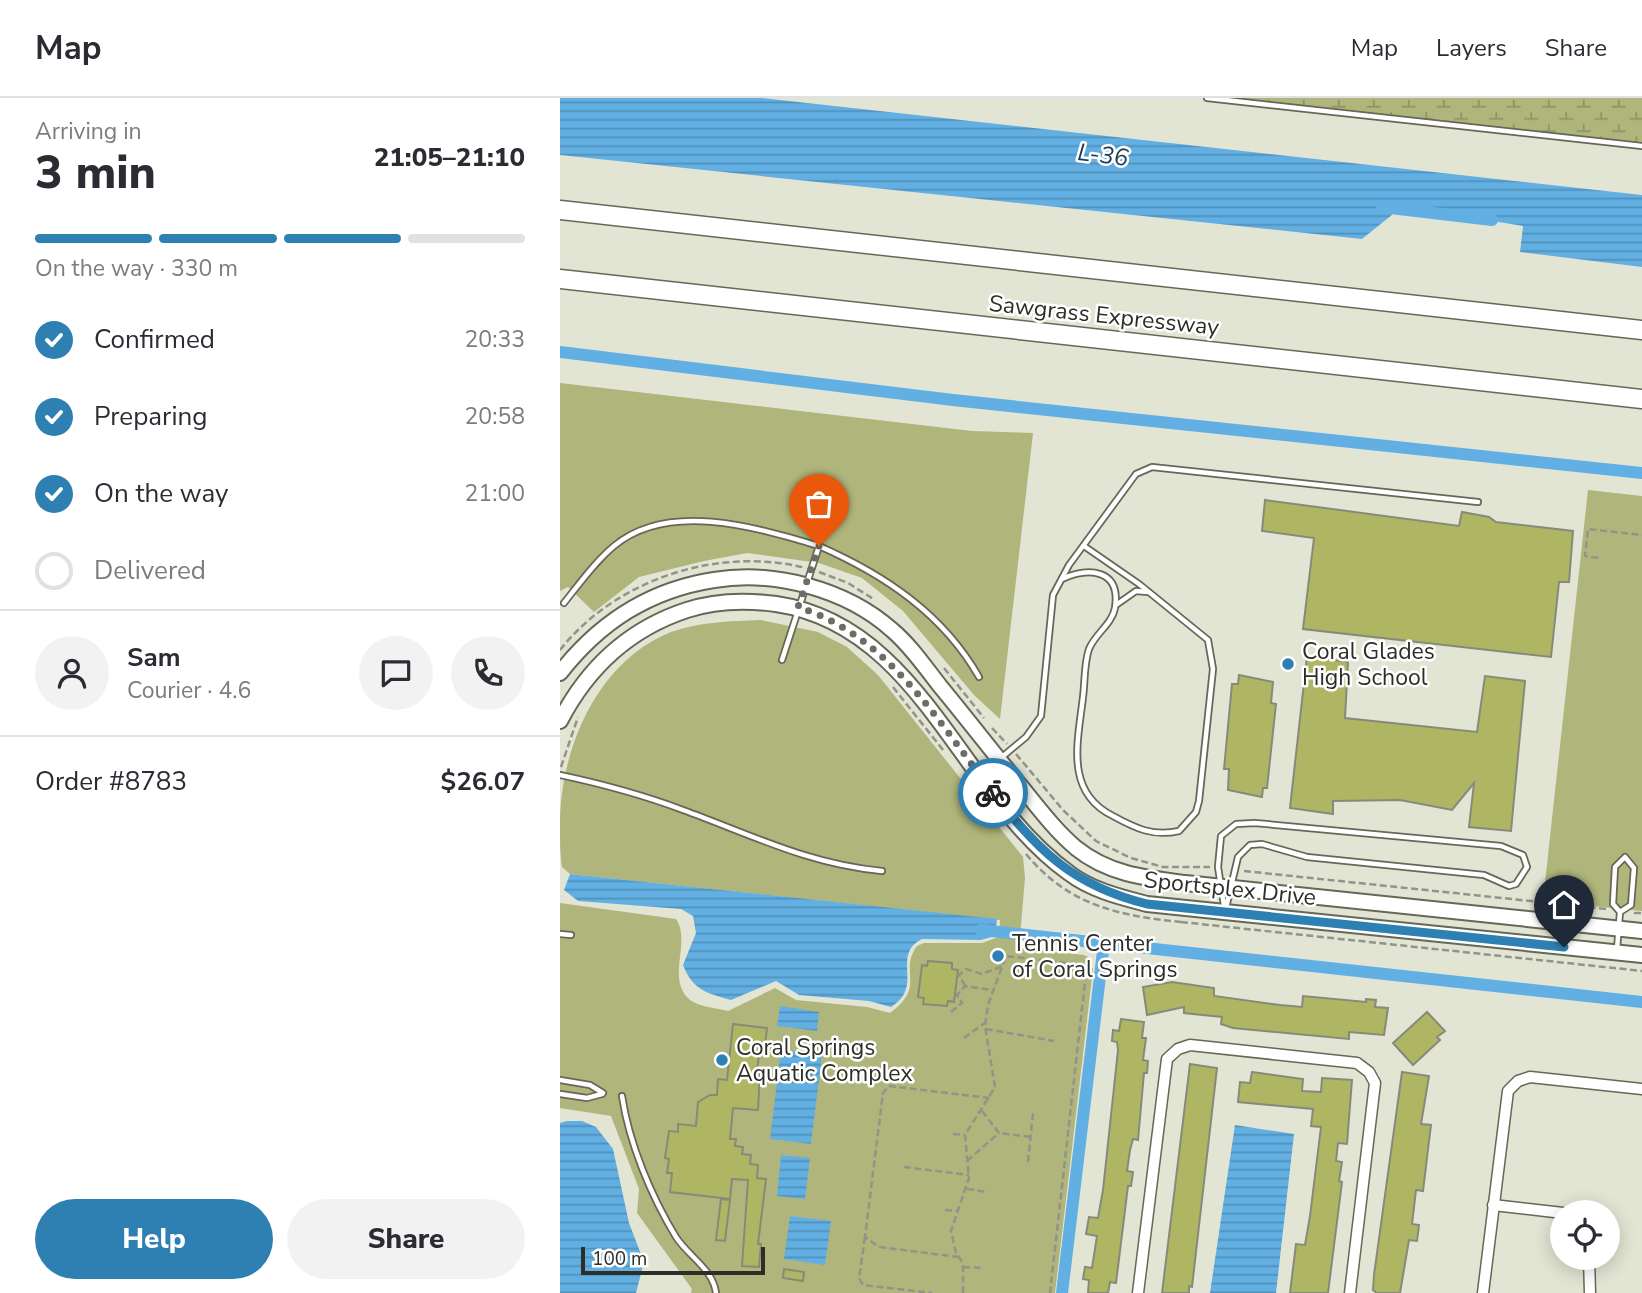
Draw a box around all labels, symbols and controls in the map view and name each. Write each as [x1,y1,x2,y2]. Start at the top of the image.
text: Map [35,26,102,71]
text: Map [1351,32,1398,64]
text: Layers [1436,32,1507,64]
text: Share [1545,32,1607,64]
text: Arriving in [35,116,142,147]
water label: L-36 [1076,136,1131,174]
text: 21:05–21:10 [374,140,525,175]
text: 3 min [35,141,156,204]
text: On the way · 330 m [35,253,238,284]
street label: Sawgrass Expressway [987,288,1221,343]
icon: check [35,321,73,359]
text: Confirmed [94,322,215,357]
text: 20:33 [465,324,525,355]
icon: check [35,398,73,436]
text: Preparing [94,399,207,434]
text: 20:58 [465,401,525,432]
pin [789,474,849,546]
icon: check [35,475,73,513]
text: On the way [94,476,228,511]
text: 21:00 [465,478,525,509]
icon: bag [800,485,838,523]
text: Delivered [94,553,206,588]
button: person [35,636,109,710]
button: chat [359,636,433,710]
button: phone [451,636,525,710]
place label: Coral Glades High School [1302,636,1435,693]
text: Sam [127,640,180,675]
marker: Coral Glades High School [1280,656,1296,672]
text: Courier · 4.6 [127,675,251,706]
courier [958,758,1028,828]
text: Order #8783 [35,764,187,799]
text: $26.07 [441,764,525,799]
icon: bike [974,774,1012,812]
street label: Sportsplex Drive [1142,864,1318,913]
pin [1534,875,1594,947]
icon: home [1545,886,1583,924]
place label: Tennis Center of Coral Springs [1012,928,1177,985]
marker: Tennis Center of Coral Springs [990,948,1006,964]
place label: Coral Springs Aquatic Complex [736,1032,913,1089]
marker: Coral Springs Aquatic Complex [714,1052,730,1068]
button: Help [35,1199,273,1279]
button: Share [287,1199,525,1279]
map controls [1550,1200,1620,1270]
button: locate [1550,1200,1620,1270]
scale bar [581,1244,765,1276]
text: 100 m [592,1246,647,1272]

